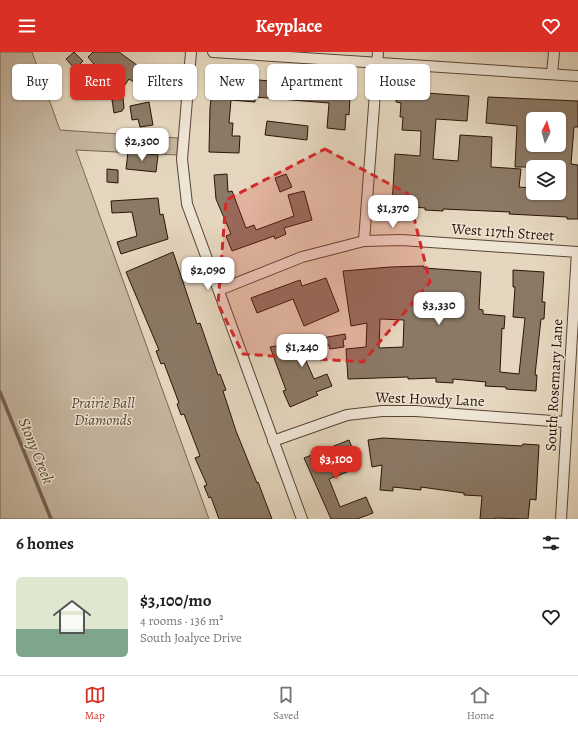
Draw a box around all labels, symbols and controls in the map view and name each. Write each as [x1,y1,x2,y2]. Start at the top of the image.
text: Keyplace [256,14,322,38]
icon: menu [16,15,38,37]
icon: heart [540,15,562,37]
chip: Buy [12,64,62,100]
chip: Rent [70,64,125,100]
chip: Filters [133,64,197,100]
chip: New [205,64,259,100]
chip: Apartment [267,64,357,100]
chip: House [365,64,430,100]
north arrow [526,112,566,152]
map controls [526,112,566,200]
pin: $2,300 [109,128,175,162]
text: $2,300 [125,132,159,149]
button: layers [526,160,566,200]
pin: $1,370 [360,195,426,229]
text: $1,370 [377,199,409,216]
street label: West 117th Street [450,218,555,246]
pin: $2,090 [175,257,241,291]
text: $2,090 [191,261,225,278]
pin: $3,330 [406,292,472,326]
text: $3,330 [423,296,455,313]
street label: South Rosemary Lane [541,318,567,452]
pin: $1,240 [269,334,335,368]
text: $1,240 [285,338,319,355]
street label: West Howdy Lane [374,387,485,411]
park label: Prairie Ball Diamonds [71,393,135,430]
water label: Stony Creek [13,415,59,487]
pin: $3,100 [303,446,369,480]
text: $3,100 [320,450,352,467]
text: 6 homes [16,532,74,555]
icon: filters [540,532,562,554]
text: $3,100/mo [140,589,212,612]
icon: home [48,593,96,641]
icon: heart [540,606,562,628]
text: 4 rooms · 136 m² [140,612,224,629]
text: South Joalyce Drive [140,629,242,646]
tab: Map [84,684,106,723]
tab: Saved [273,684,299,723]
tab: Home [467,684,494,723]

